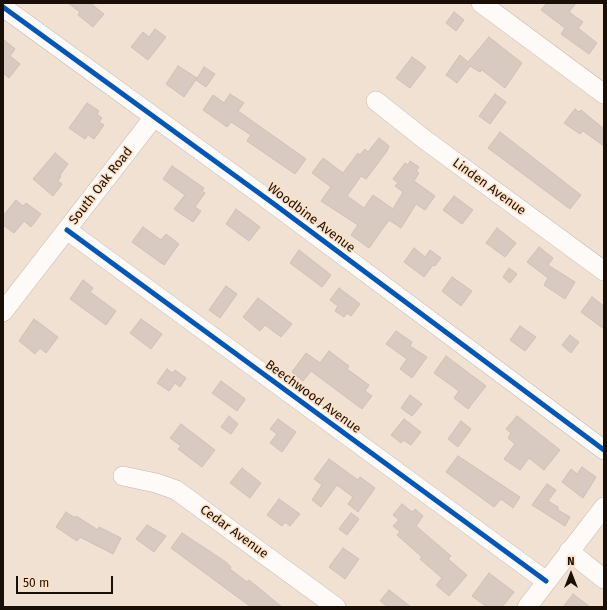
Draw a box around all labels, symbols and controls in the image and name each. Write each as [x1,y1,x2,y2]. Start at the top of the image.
street label: South Oak Road [66,144,136,228]
street label: Linden Avenue [449,155,529,219]
street label: Woodbine Avenue [264,180,358,256]
street label: Beechwood Avenue [262,357,364,437]
street label: Cedar Avenue [197,502,271,562]
north arrow [551,554,591,594]
text: N [567,555,575,568]
scale bar [18,568,115,594]
text: 50 m [23,576,49,590]

